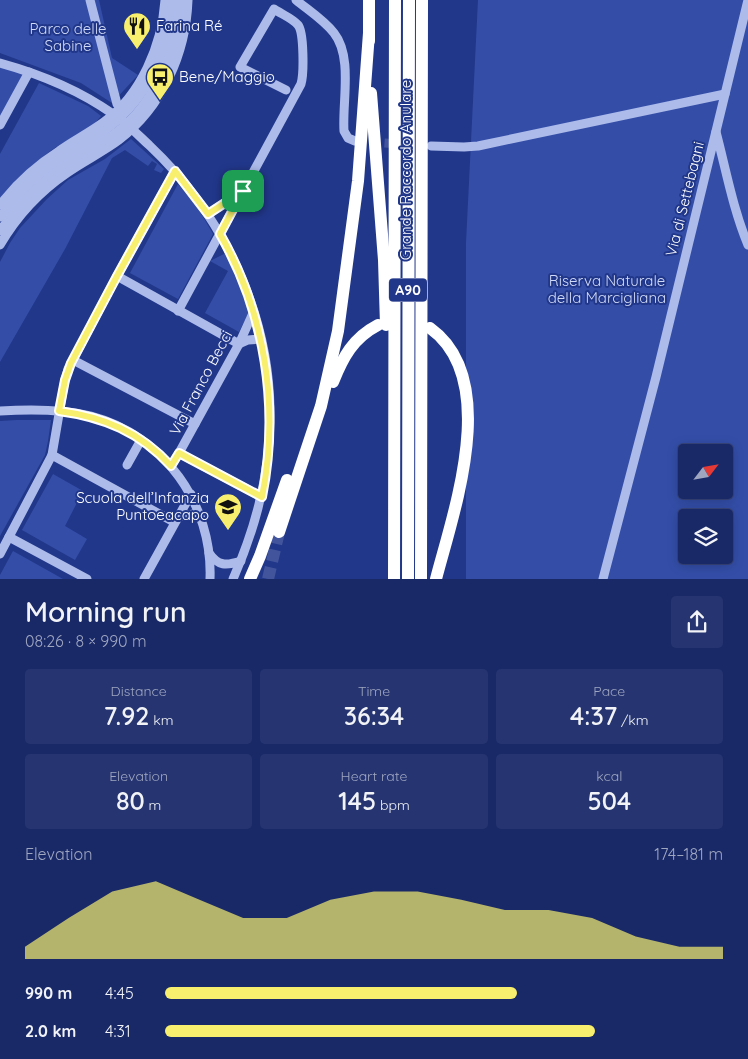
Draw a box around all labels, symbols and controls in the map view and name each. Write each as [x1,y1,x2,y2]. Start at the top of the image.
restaurant icon: Farina Ré [122,11,152,50]
place label: Farina Ré [156,16,223,35]
park label: Parco delle Sabine [29,19,107,55]
bus stop icon: Bene/Maggio [145,62,175,101]
place label: Bene/Maggio [179,67,275,86]
street label: Grande Raccordo Anulare [396,80,415,260]
street label: Via di Settebagni [661,139,708,258]
pin [222,170,264,212]
icon: arrive [229,177,257,205]
park label: Riserva Naturale della Marcigliana [548,271,666,307]
road number: A90 [389,278,427,302]
street label: Via Franco Becci [165,327,236,438]
north arrow [678,444,732,499]
map controls [678,444,733,564]
place label: Scuola dell’Infanzia Puntoeacapo [76,488,209,524]
school or university icon: Scuola dell’Infanzia Puntoeacapo [213,492,243,531]
button: layers [678,509,733,564]
text: Morning run [25,594,186,629]
button: share [671,596,723,648]
text: 08:26 · 8 × 990 m [25,631,147,651]
text: Distance [111,682,167,700]
text: Time [358,682,390,700]
text: Pace [593,682,625,700]
text: 7.92 [104,700,149,731]
text: 36:34 [344,700,404,731]
text: 4:37 [570,700,617,731]
text: km [149,711,174,729]
text: /km [617,711,649,729]
text: Elevation [109,767,168,785]
text: Heart rate [341,767,407,785]
text: kcal [596,767,622,785]
text: 80 [116,785,145,816]
text: 145 [338,785,376,816]
text: 504 [588,785,631,816]
text: m [145,796,161,814]
text: bpm [376,796,410,814]
text: Elevation [25,844,92,864]
text: 174–181 m [654,844,723,864]
text: 990 m [25,983,72,1003]
text: 4:45 [105,983,134,1003]
text: 2.0 km [25,1021,76,1041]
text: 4:31 [105,1021,131,1041]

